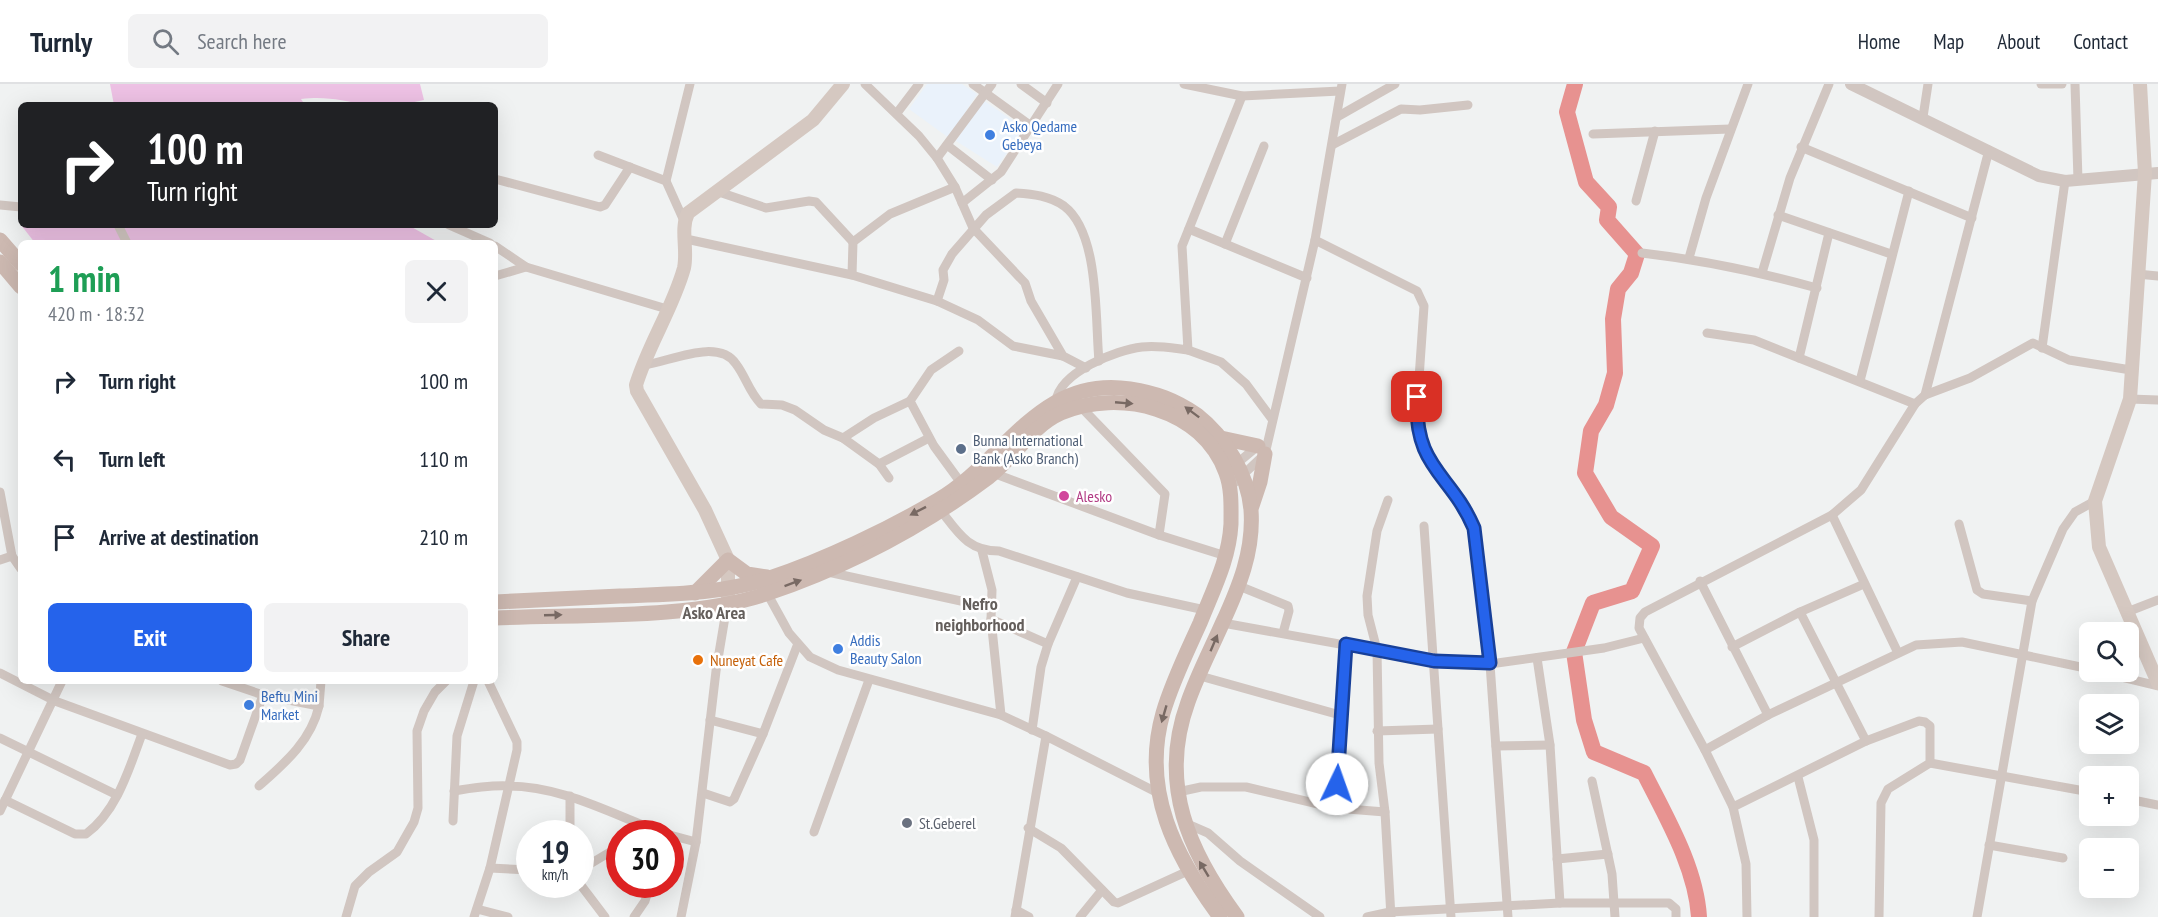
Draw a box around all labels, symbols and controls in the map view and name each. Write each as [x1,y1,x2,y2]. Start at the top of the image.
search box [128,14,548,68]
text: Turnly [30,23,92,60]
icon: search [149,25,182,58]
text: Search here [197,27,287,55]
text: Home [1858,28,1900,55]
text: Map [1933,28,1964,55]
text: About [1997,28,2040,55]
text: Contact [2073,28,2128,55]
place label: Asko Qedame Gebeya [1002,116,1077,154]
text: 100 m [147,121,244,176]
icon: right [48,126,126,204]
marker: Asko Qedame Gebeya [983,128,997,142]
text: Turn right [147,174,238,208]
text: 1 min [48,255,121,302]
button: close [405,260,468,323]
text: 420 m · 18:32 [48,301,145,327]
icon: right [48,365,81,398]
text: Turn right [99,367,176,395]
text: 100 m [419,367,468,395]
pin [1391,371,1442,422]
icon: arrive [1400,380,1433,413]
one-way arrow [1115,398,1134,408]
one-way arrow [1185,406,1201,418]
place label: Bunna International Bank (Asko Branch) [973,430,1083,468]
marker: Bunna International Bank (Asko Branch) [954,442,968,456]
icon: left [48,443,81,476]
text: Turn left [99,445,165,473]
text: 110 m [419,445,468,473]
place label: Alesko [1076,486,1112,506]
marker: Alesko [1057,489,1071,503]
one-way arrow [909,506,926,515]
icon: arrive [48,521,81,554]
text: Arrive at destination [99,523,259,551]
text: 210 m [419,523,468,551]
one-way arrow [785,578,803,588]
district label: Nefro neighborhood [935,592,1025,636]
district label: Asko Area [681,601,746,624]
button: Exit [48,603,252,672]
button: Share [264,603,468,672]
one-way arrow [544,611,563,620]
map controls [2079,622,2139,898]
button: search [2079,622,2139,682]
place label: Addis Beauty Salon [850,630,922,668]
one-way arrow [1209,634,1219,652]
marker: Addis Beauty Salon [831,642,845,656]
place label: Nuneyat Cafe [710,650,783,670]
marker: Nuneyat Cafe [691,653,705,667]
place label: Beftu Mini Market [261,686,318,724]
button: layers [2079,694,2139,754]
marker: Beftu Mini Market [242,698,256,712]
one-way arrow [1159,705,1168,723]
position arrow [1305,752,1369,816]
button: + [2079,766,2139,826]
place label: St.Geberel [919,813,976,833]
marker: St.Geberel [900,816,914,830]
speed limit sign: 30 [606,820,684,898]
text: 19 [541,832,569,871]
button: − [2079,838,2139,898]
one-way arrow [1198,861,1209,877]
text: km/h [542,865,568,884]

